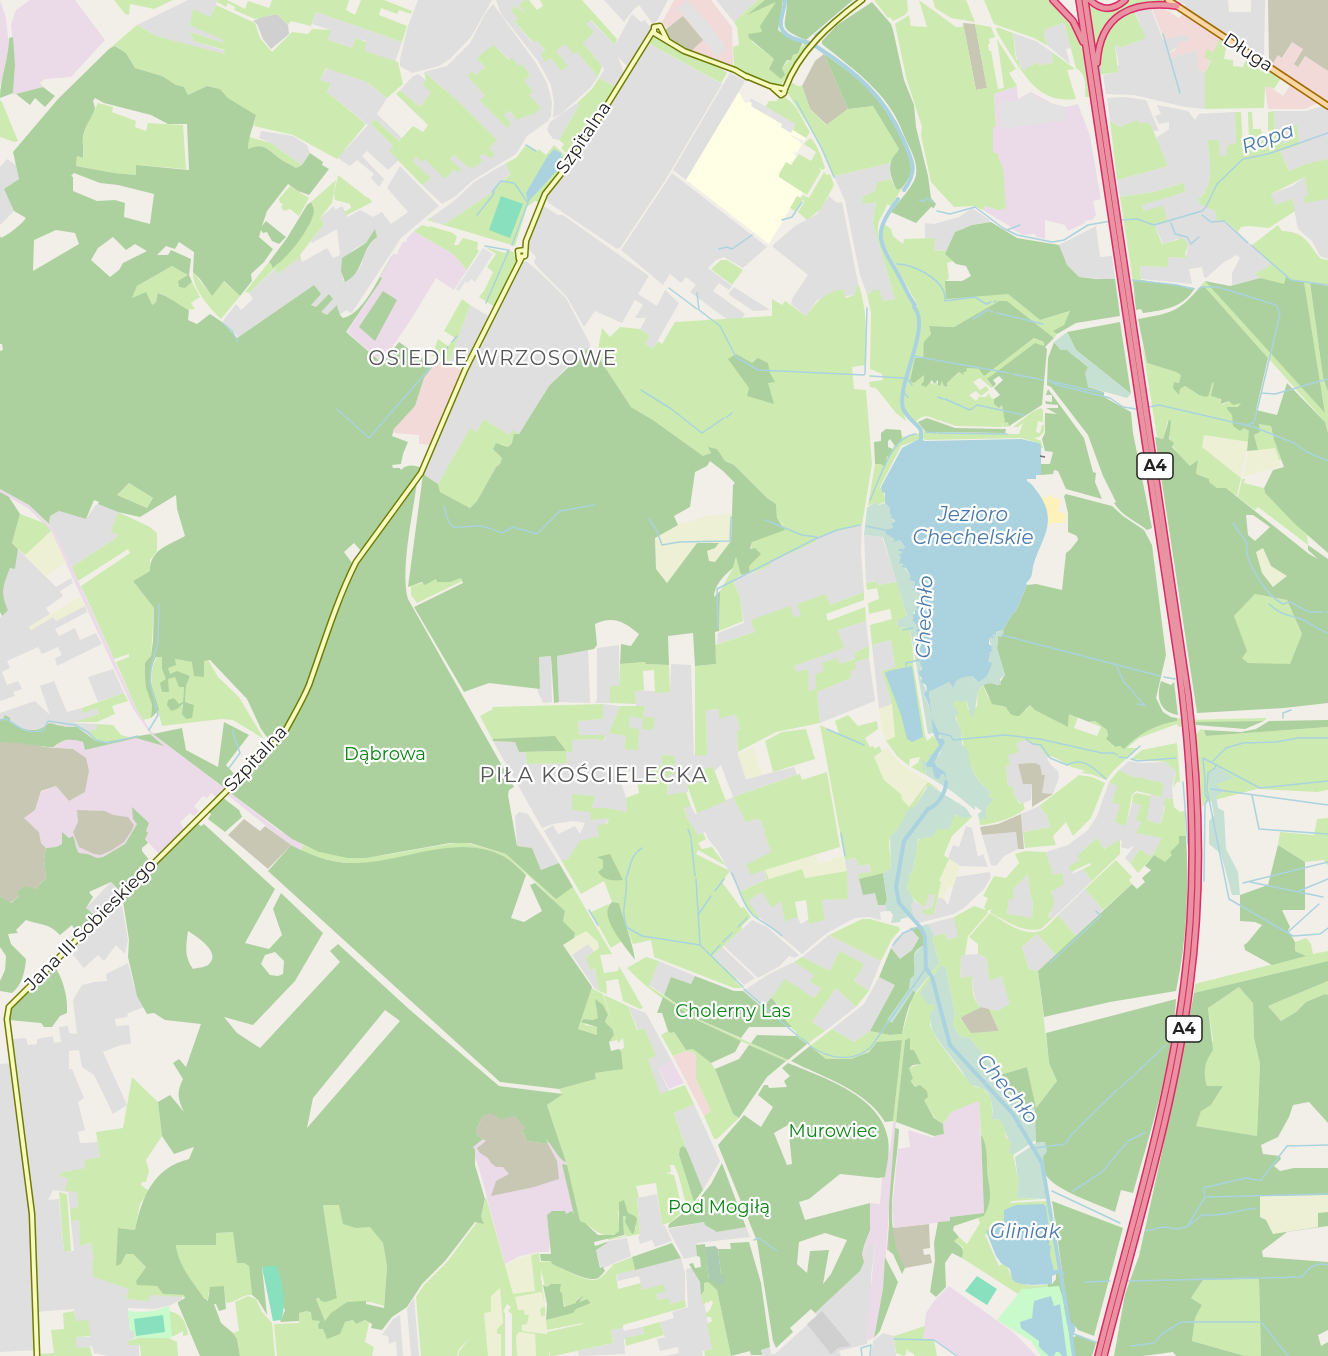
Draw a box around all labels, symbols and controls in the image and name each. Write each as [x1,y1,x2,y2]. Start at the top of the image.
street label: Długa [1219,29,1277,77]
street label: Szpitalna [552,98,616,178]
water label: Ropa [1238,118,1298,160]
district label: OSIEDLE WRZOSOWE [368,347,618,371]
road number: A4 [1137,453,1173,479]
water label: Jezioro Chechelskie [912,503,1034,550]
water label: Chechło [912,575,938,659]
street label: Szpitalna [220,722,292,796]
park label: Dąbrowa [344,744,426,766]
district label: PIŁA KOŚCIELECKA [480,763,708,789]
street label: Jana III Sobieskiego [21,855,161,995]
park label: Cholerny Las [675,1001,791,1023]
road number: A4 [1166,1016,1202,1042]
water label: Chechło [972,1049,1042,1129]
park label: Murowiec [789,1121,877,1143]
park label: Pod Mogiłą [668,1197,770,1219]
water label: Gliniak [990,1220,1060,1244]

